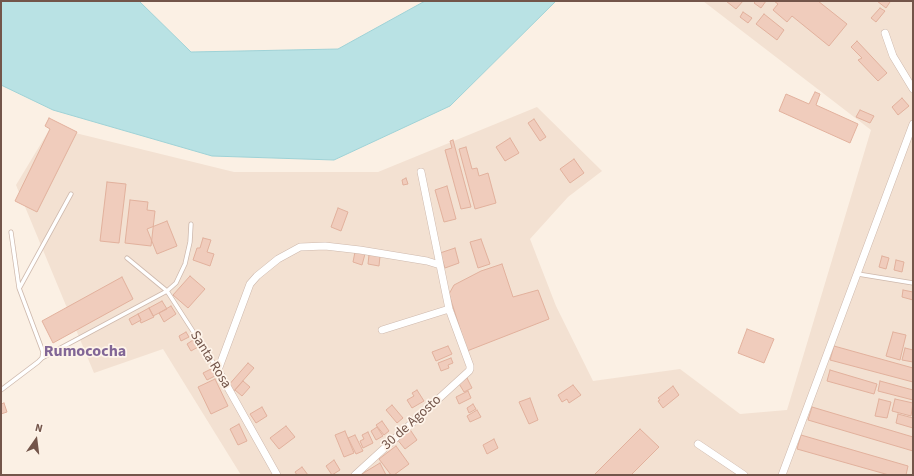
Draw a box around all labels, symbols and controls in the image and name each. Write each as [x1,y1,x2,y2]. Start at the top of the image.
street label: Santa Rosa [186,328,234,392]
district label: Rumococha [44,342,126,362]
street label: 30 de Agosto [379,392,445,454]
north arrow [16,420,56,460]
text: N [34,420,44,436]

